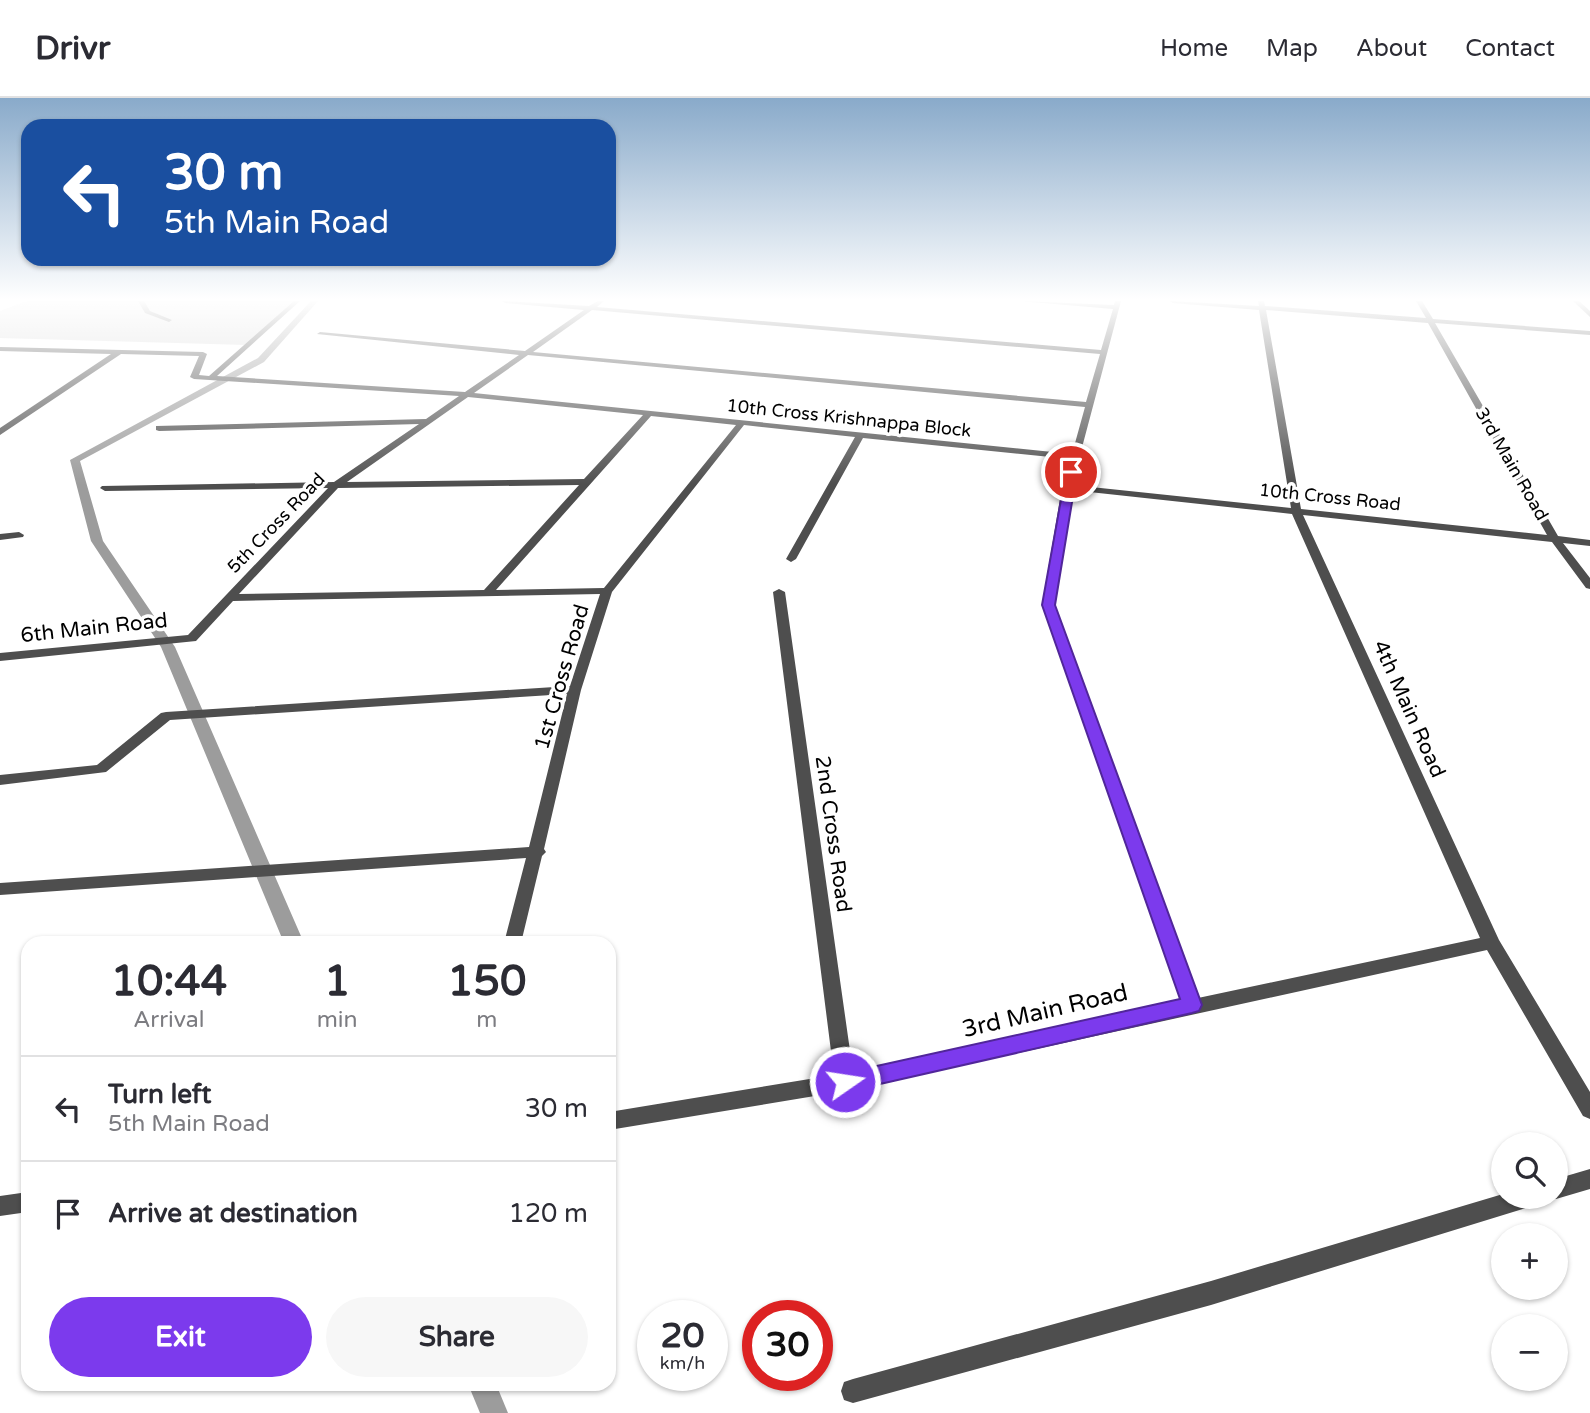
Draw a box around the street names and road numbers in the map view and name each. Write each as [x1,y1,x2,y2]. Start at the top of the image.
street label: 10th Cross Krishnappa Block [726,394,973,442]
street label: 3rd Main Road [1471,404,1553,524]
street label: 5th Cross Road [223,468,329,578]
street label: 10th Cross Road [1258,479,1402,515]
street label: 1st Cross Road [529,601,595,753]
street label: 6th Main Road [19,608,169,648]
street label: 4th Main Road [1368,636,1450,782]
street label: 2nd Cross Road [810,754,856,914]
street label: 3rd Main Road [959,978,1131,1044]

